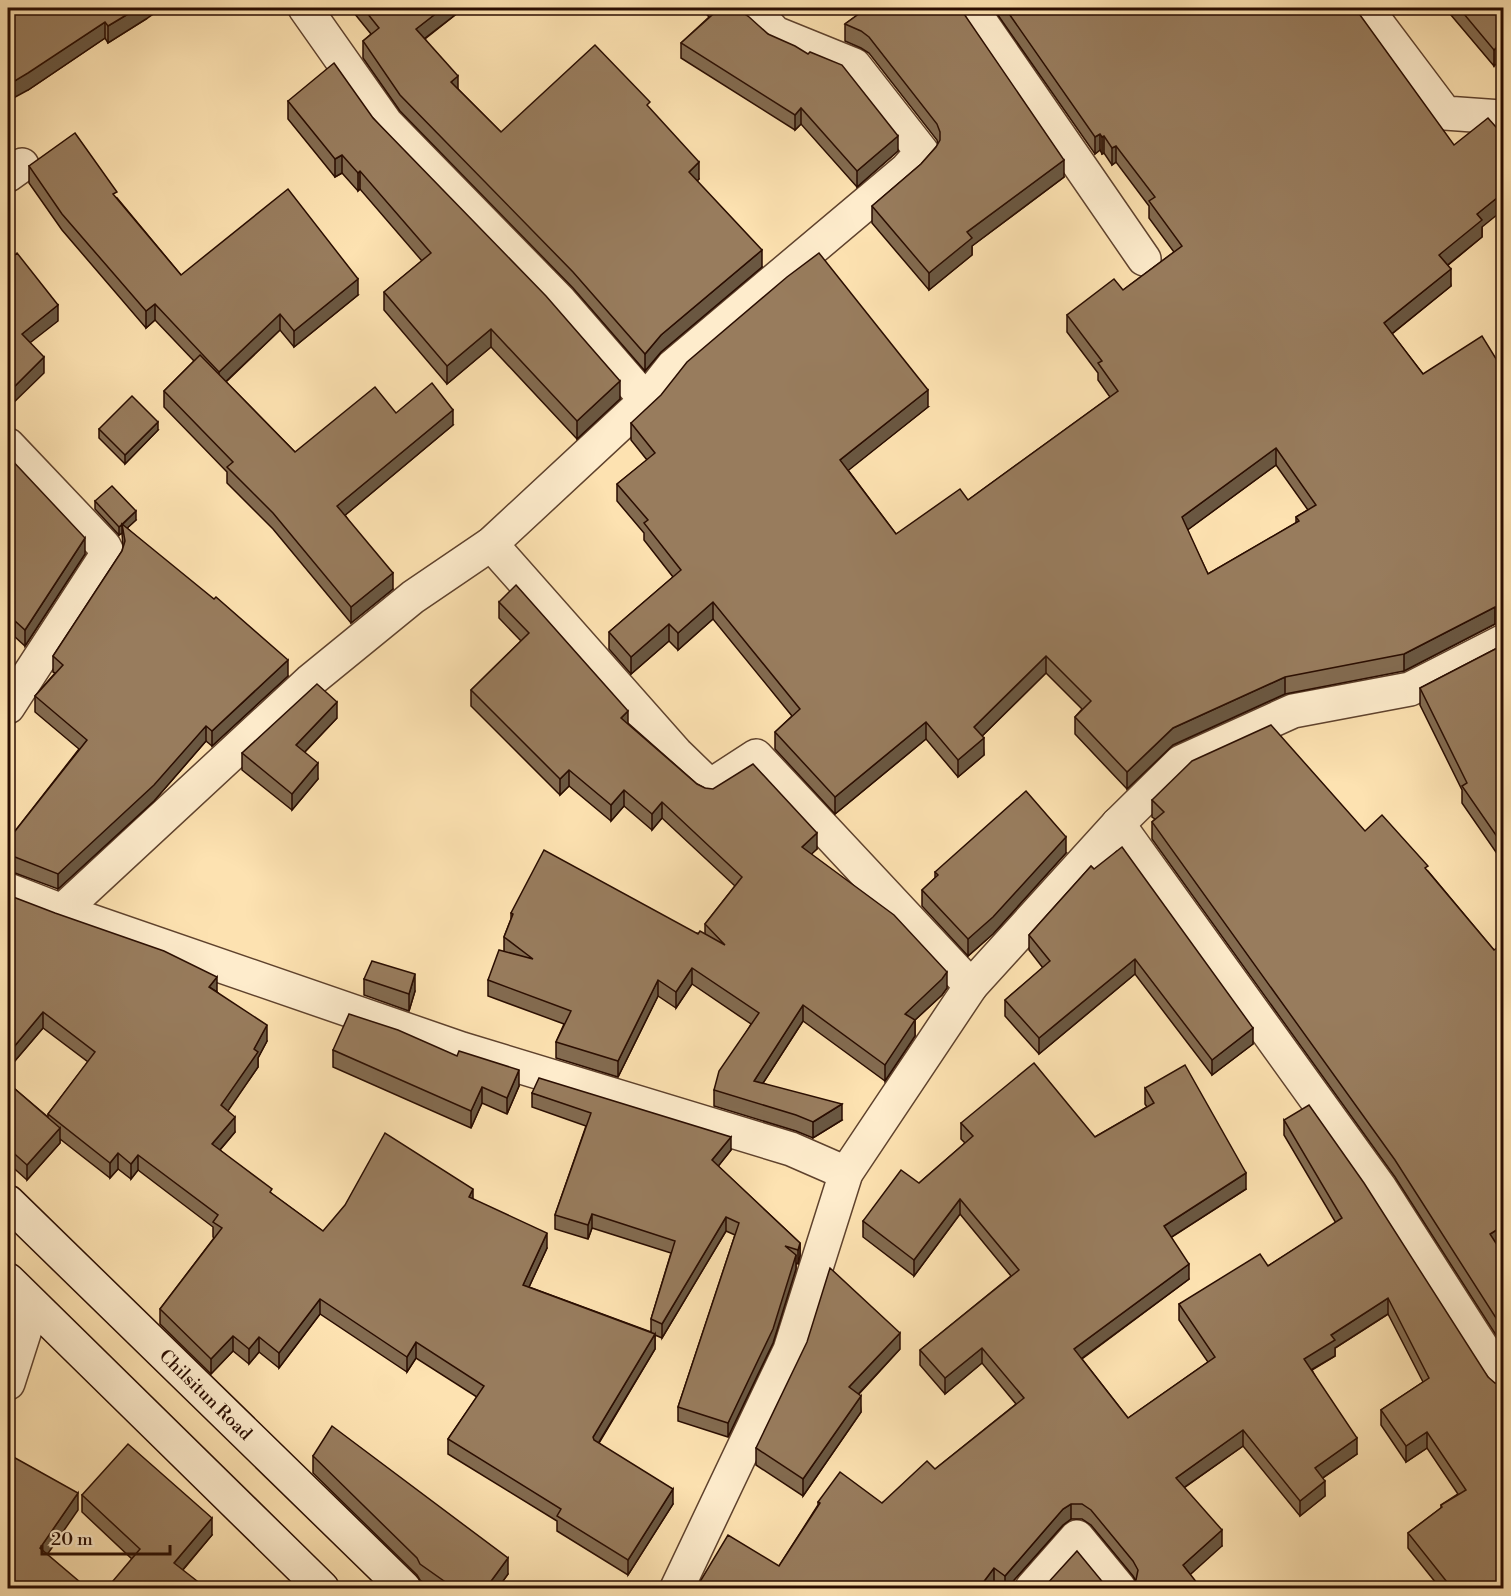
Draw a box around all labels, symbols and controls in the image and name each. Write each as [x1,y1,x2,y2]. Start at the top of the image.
street label: Chilsitun Road [154,1344,257,1446]
scale bar [42,1518,170,1556]
text: 20 m [51,1528,93,1551]

